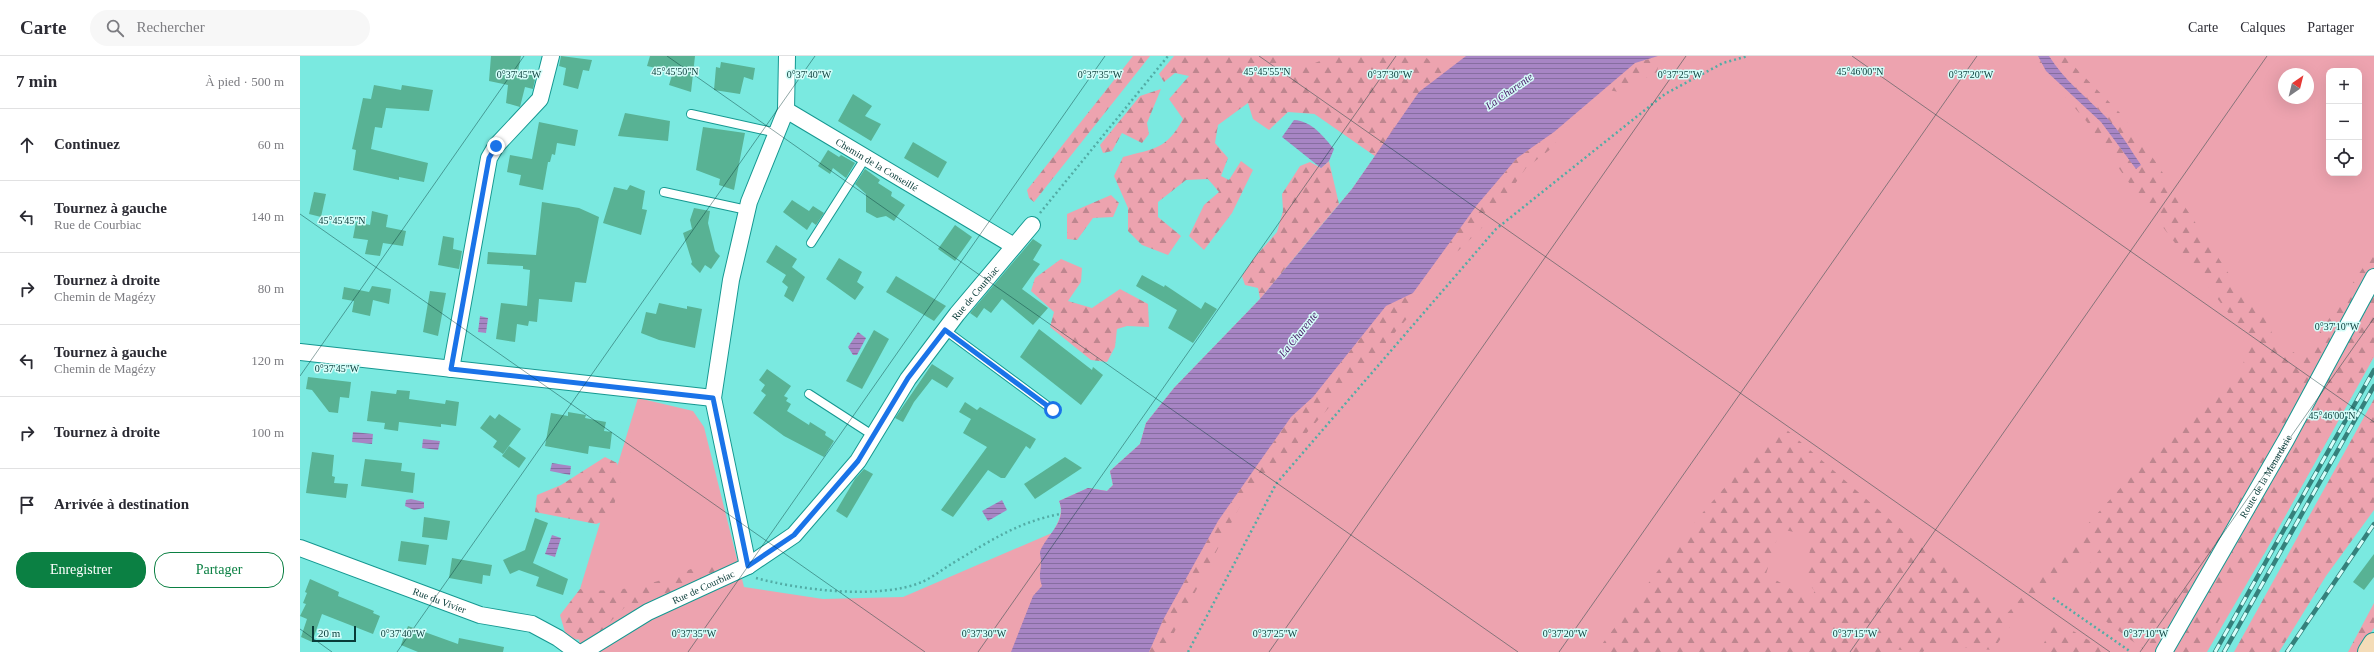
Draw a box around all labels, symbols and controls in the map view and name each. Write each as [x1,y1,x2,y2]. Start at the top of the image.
search box [90,10,370,46]
text: Carte [20,17,66,38]
icon: search [104,17,126,39]
text: Rechercher [136,19,205,35]
text: Carte [2188,20,2218,35]
text: Calques [2240,20,2285,35]
text: Partager [2307,20,2354,35]
text: 45°45'50"N [651,66,699,77]
text: 45°45'55"N [1243,66,1291,77]
text: 45°46'00"N [1836,66,1884,77]
north arrow [2278,68,2314,104]
map controls [2326,68,2362,176]
button: + [2326,68,2362,104]
text: 0°37'45"W [497,69,542,80]
text: 0°37'40"W [787,69,832,80]
text: 0°37'35"W [1078,69,1123,80]
text: 0°37'30"W [1368,69,1413,80]
text: 0°37'25"W [1658,69,1703,80]
text: 0°37'20"W [1949,69,1994,80]
water label: La Charente [1482,70,1535,112]
text: 7 min [16,72,57,91]
text: À pied · 500 m [205,74,284,89]
button: − [2326,104,2362,140]
icon: ahead [16,134,38,156]
text: Continuez [54,136,120,152]
street label: Chemin de la Conseillé [834,136,921,193]
text: 60 m [258,137,284,152]
route end [487,137,505,155]
button: locate [2326,140,2362,176]
text: Tournez à gauche [54,200,167,216]
icon: left [16,206,38,228]
text: 140 m [251,209,284,224]
text: 45°45'45"N [318,215,366,226]
text: Rue de Courbiac [54,217,141,232]
street label: Rue de Courbiac [949,263,1001,322]
text: Tournez à droite [54,272,160,288]
icon: right [16,278,38,300]
text: 80 m [258,281,284,296]
text: Chemin de Magézy [54,289,156,304]
water label: La Charente [1275,309,1320,360]
text: 0°37'10"W [2315,321,2360,332]
text: Tournez à gauche [54,344,167,360]
icon: left [16,350,38,372]
text: 120 m [251,353,284,368]
text: Chemin de Magézy [54,361,156,376]
text: 0°37'45"W [315,363,360,374]
route start [1044,401,1062,419]
text: 45°46'00"N [2308,410,2356,421]
icon: right [16,422,38,444]
text: Tournez à droite [54,424,160,440]
text: 100 m [251,425,284,440]
street label: Route de la Menarderie [2237,432,2294,520]
icon: arrive [16,494,38,516]
text: Arrivée à destination [54,496,189,512]
button: Enregistrer [16,552,146,588]
button: Partager [154,552,284,588]
street label: Rue de Courbiac [670,567,736,606]
street label: Rue du Vivier [412,585,468,615]
scale bar [312,624,356,643]
text: 20 m [318,627,340,639]
text: 0°37'40"W [381,628,426,639]
text: 0°37'35"W [672,628,717,639]
text: 0°37'30"W [962,628,1007,639]
text: 0°37'25"W [1253,628,1298,639]
text: 0°37'20"W [1543,628,1588,639]
text: 0°37'15"W [1833,628,1878,639]
text: 0°37'10"W [2124,628,2169,639]

